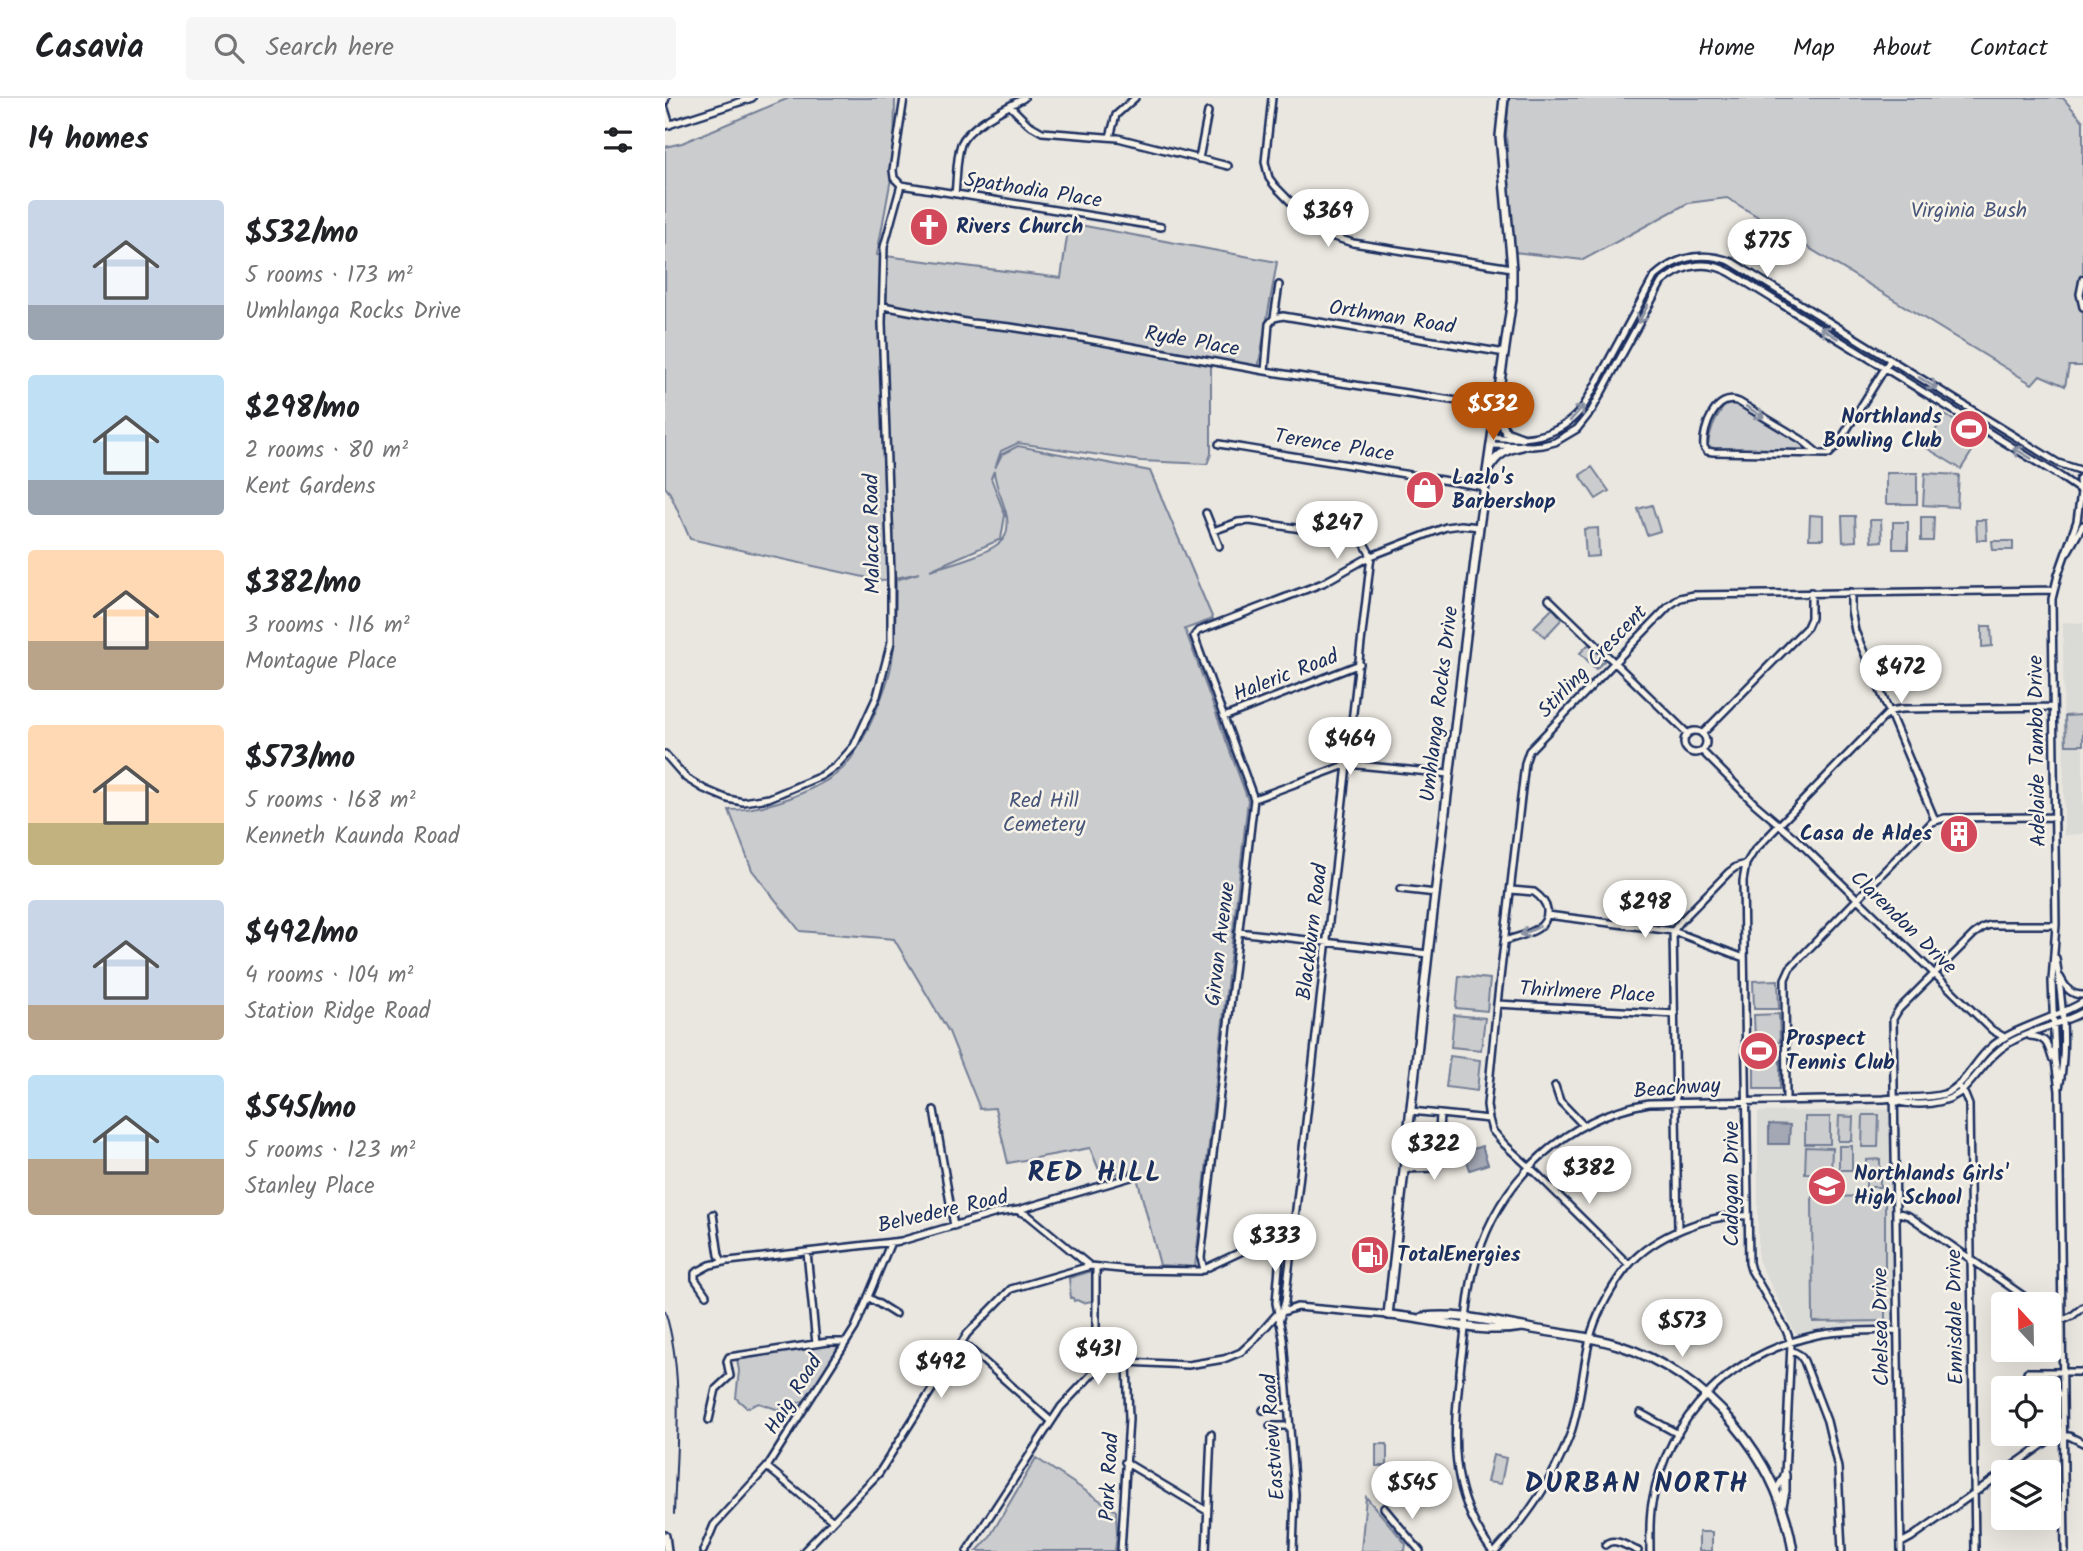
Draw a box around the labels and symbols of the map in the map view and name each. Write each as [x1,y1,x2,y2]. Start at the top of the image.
street label: Spathodia Place [962,164,1105,218]
pin: $369 [1287,190,1369,249]
park label: Virginia Bush [1911,195,2027,228]
church icon: Rivers Church [908,206,950,248]
place label: Rivers Church [956,211,1084,244]
pin: $775 [1726,220,1808,279]
street label: Orthman Road [1326,292,1458,344]
one-way arrow [1636,303,1650,323]
street label: Ryde Place [1142,317,1243,367]
one-way arrow [1819,326,1839,340]
one-way arrow [1918,376,1937,391]
pin: $532 [1452,382,1534,442]
place label: Northlands Bowling Club [1823,401,1942,458]
one-way arrow [1569,405,1585,423]
one-way arrow [1745,405,1765,419]
sports icon: Northlands Bowling Club [1948,408,1990,450]
street label: Terence Place [1272,420,1397,472]
one-way arrow [2013,446,2033,460]
place label: Lazlo's Barbershop [1452,462,1556,519]
shop icon: Lazlo's Barbershop [1404,469,1446,511]
street label: Malacca Road [855,473,891,595]
pin: $247 [1296,502,1378,561]
street label: Stirling Crescent [1530,597,1657,726]
street label: Umhlanga Rocks Drive [1412,604,1468,804]
street label: Haleric Road [1229,641,1344,711]
pin: $472 [1860,646,1942,705]
street label: Adelaide Tambo Drive [2020,654,2056,847]
pin: $464 [1309,718,1391,777]
park label: Red Hill Cemetery [1003,785,1085,842]
building icon: Casa de Aldes [1938,813,1980,855]
place label: Casa de Aldes [1800,818,1932,851]
street label: Blackburn Road [1288,861,1338,1002]
street label: Clarendon Drive [1842,863,1965,983]
street label: Girvan Avenue [1197,879,1245,1008]
pin: $298 [1604,880,1686,940]
one-way arrow [1520,925,1541,938]
street label: Thirlmere Place [1518,973,1656,1013]
place label: Prospect Tennis Club [1786,1023,1895,1080]
sports icon: Prospect Tennis Club [1738,1030,1780,1072]
street label: Beachway [1632,1069,1722,1108]
street label: Cadogan Drive [1716,1121,1749,1247]
pin: $322 [1393,1122,1475,1182]
pin: $382 [1548,1146,1630,1206]
district label: RED HILL [1027,1151,1163,1196]
place label: Northlands Girls' High School [1854,1158,2010,1215]
school or university icon: Northlands Girls' High School [1806,1165,1848,1207]
street label: Belvedere Road [874,1181,1012,1243]
pin: $333 [1234,1214,1316,1274]
fuel station icon: TotalEnergies [1349,1234,1391,1276]
place label: TotalEnergies [1397,1239,1521,1272]
street label: Ennisdale Drive [1938,1248,1974,1385]
street label: Chelsea Drive [1864,1267,1900,1387]
north arrow [1991,1292,2061,1362]
pin: $573 [1641,1300,1723,1359]
pin: $431 [1057,1328,1139,1387]
pin: $492 [900,1340,982,1400]
street label: Haig Road [756,1348,832,1442]
street label: Eastview Road [1253,1372,1295,1502]
street label: Park Road [1091,1431,1129,1522]
pin: $545 [1371,1462,1453,1521]
district label: DURBAN NORTH [1525,1462,1750,1507]

